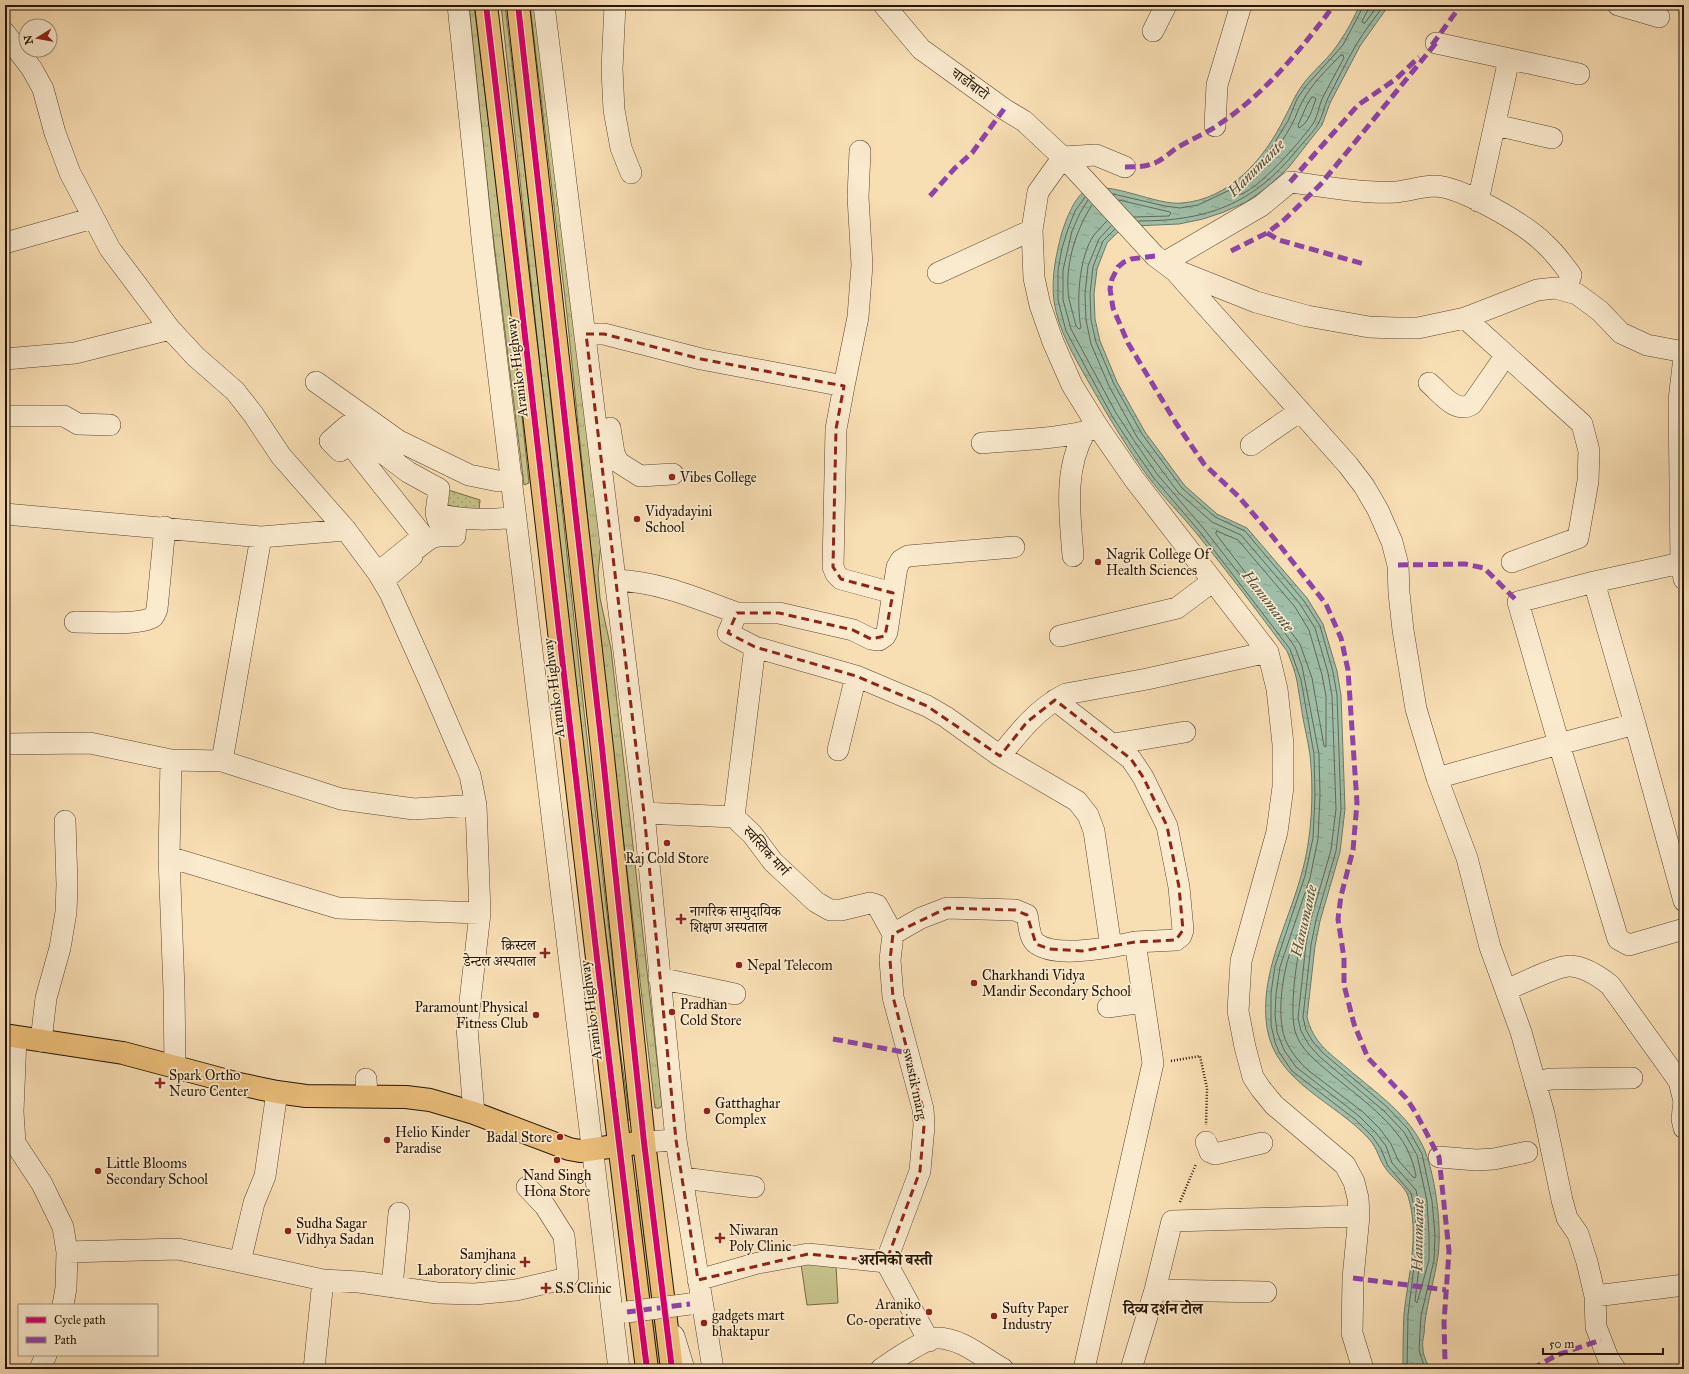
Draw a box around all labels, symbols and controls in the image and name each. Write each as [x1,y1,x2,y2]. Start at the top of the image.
north arrow [18,18,58,58]
text: N [21,33,36,46]
street label: चार्डोबाटो [947,64,993,104]
water label: Hanumante [1223,135,1289,201]
street label: Araniko Highway [502,316,532,419]
place label: Vibes College [679,469,757,486]
marker: Vibes College [667,472,677,482]
place label: Vidyadayini School [644,503,713,536]
marker: Vidyadayini School [632,514,642,524]
place label: Nagrik College Of Health Sciences [1106,546,1212,579]
marker: Nagrik College Of Health Sciences [1093,557,1103,567]
water label: Hanumante [1238,566,1298,636]
street label: Araniko Highway [539,637,569,740]
street label: स्वस्तिक मार्ग [739,822,793,880]
marker: Raj Cold Store [662,838,672,848]
place label: Raj Cold Store [625,850,709,867]
water label: Hanumante [1287,883,1321,960]
place label: नागरिक सामुदायिक शिक्षण अस्पताल [689,903,782,936]
marker: नागरिक सामुदायिक शिक्षण अस्पताल [675,913,687,925]
place label: क्रिस्टल डेन्टल अस्पताल [462,937,537,970]
marker: क्रिस्टल डेन्टल अस्पताल [539,947,551,959]
place label: Nepal Telecom [747,957,833,974]
street label: Araniko Highway [576,959,606,1062]
marker: Nepal Telecom [734,960,744,970]
place label: Charkhandi Vidya Mandir Secondary School [982,967,1131,1000]
marker: Charkhandi Vidya Mandir Secondary School [969,978,979,988]
place label: Pradhan Cold Store [680,996,742,1029]
place label: Paramount Physical Fitness Club [415,999,528,1032]
marker: Pradhan Cold Store [667,1007,677,1017]
marker: Paramount Physical Fitness Club [531,1010,541,1020]
street label: swastik marg [899,1047,931,1122]
place label: Spark Ortho Neuro Center [169,1067,249,1100]
marker: Spark Ortho Neuro Center [154,1077,166,1089]
place label: Gatthaghar Complex [715,1095,781,1128]
marker: Gatthaghar Complex [702,1106,712,1116]
place label: Helio Kinder Paradise [395,1124,471,1157]
place label: Badal Store [486,1129,552,1146]
marker: Badal Store [555,1132,565,1142]
marker: Helio Kinder Paradise [382,1135,392,1145]
place label: Little Blooms Secondary School [106,1155,208,1188]
marker: Nand Singh Hona Store [552,1155,562,1165]
marker: Little Blooms Secondary School [93,1166,103,1176]
place label: Nand Singh Hona Store [523,1167,592,1200]
water label: Hanumante [1408,1198,1428,1273]
place label: Sudha Sagar Vidhya Sadan [295,1215,374,1248]
place label: Niwaran Poly Clinic [729,1222,791,1255]
marker: Sudha Sagar Vidhya Sadan [283,1226,293,1236]
marker: Niwaran Poly Clinic [714,1232,726,1244]
place label: Samjhana Laboratory clinic [417,1246,516,1279]
district label: अरनिको बस्ती [858,1251,933,1269]
marker: Samjhana Laboratory clinic [519,1256,531,1268]
place label: S.S Clinic [555,1280,612,1297]
marker: S.S Clinic [540,1282,552,1294]
place label: Araniko Co-operative [846,1296,921,1329]
place label: Sufty Paper Industry [1002,1300,1069,1333]
district label: दिव्य दर्शन टोल [1122,1300,1204,1318]
legend [18,1304,158,1356]
place label: gadgets mart bhaktapur [712,1307,785,1340]
marker: Araniko Co-operative [924,1307,934,1317]
marker: Sufty Paper Industry [989,1311,999,1321]
text: Cycle path [54,1313,106,1327]
marker: gadgets mart bhaktapur [699,1318,709,1328]
scale bar [1543,1330,1663,1356]
text: Path [54,1333,77,1347]
text: 50 m [1549,1337,1574,1351]

